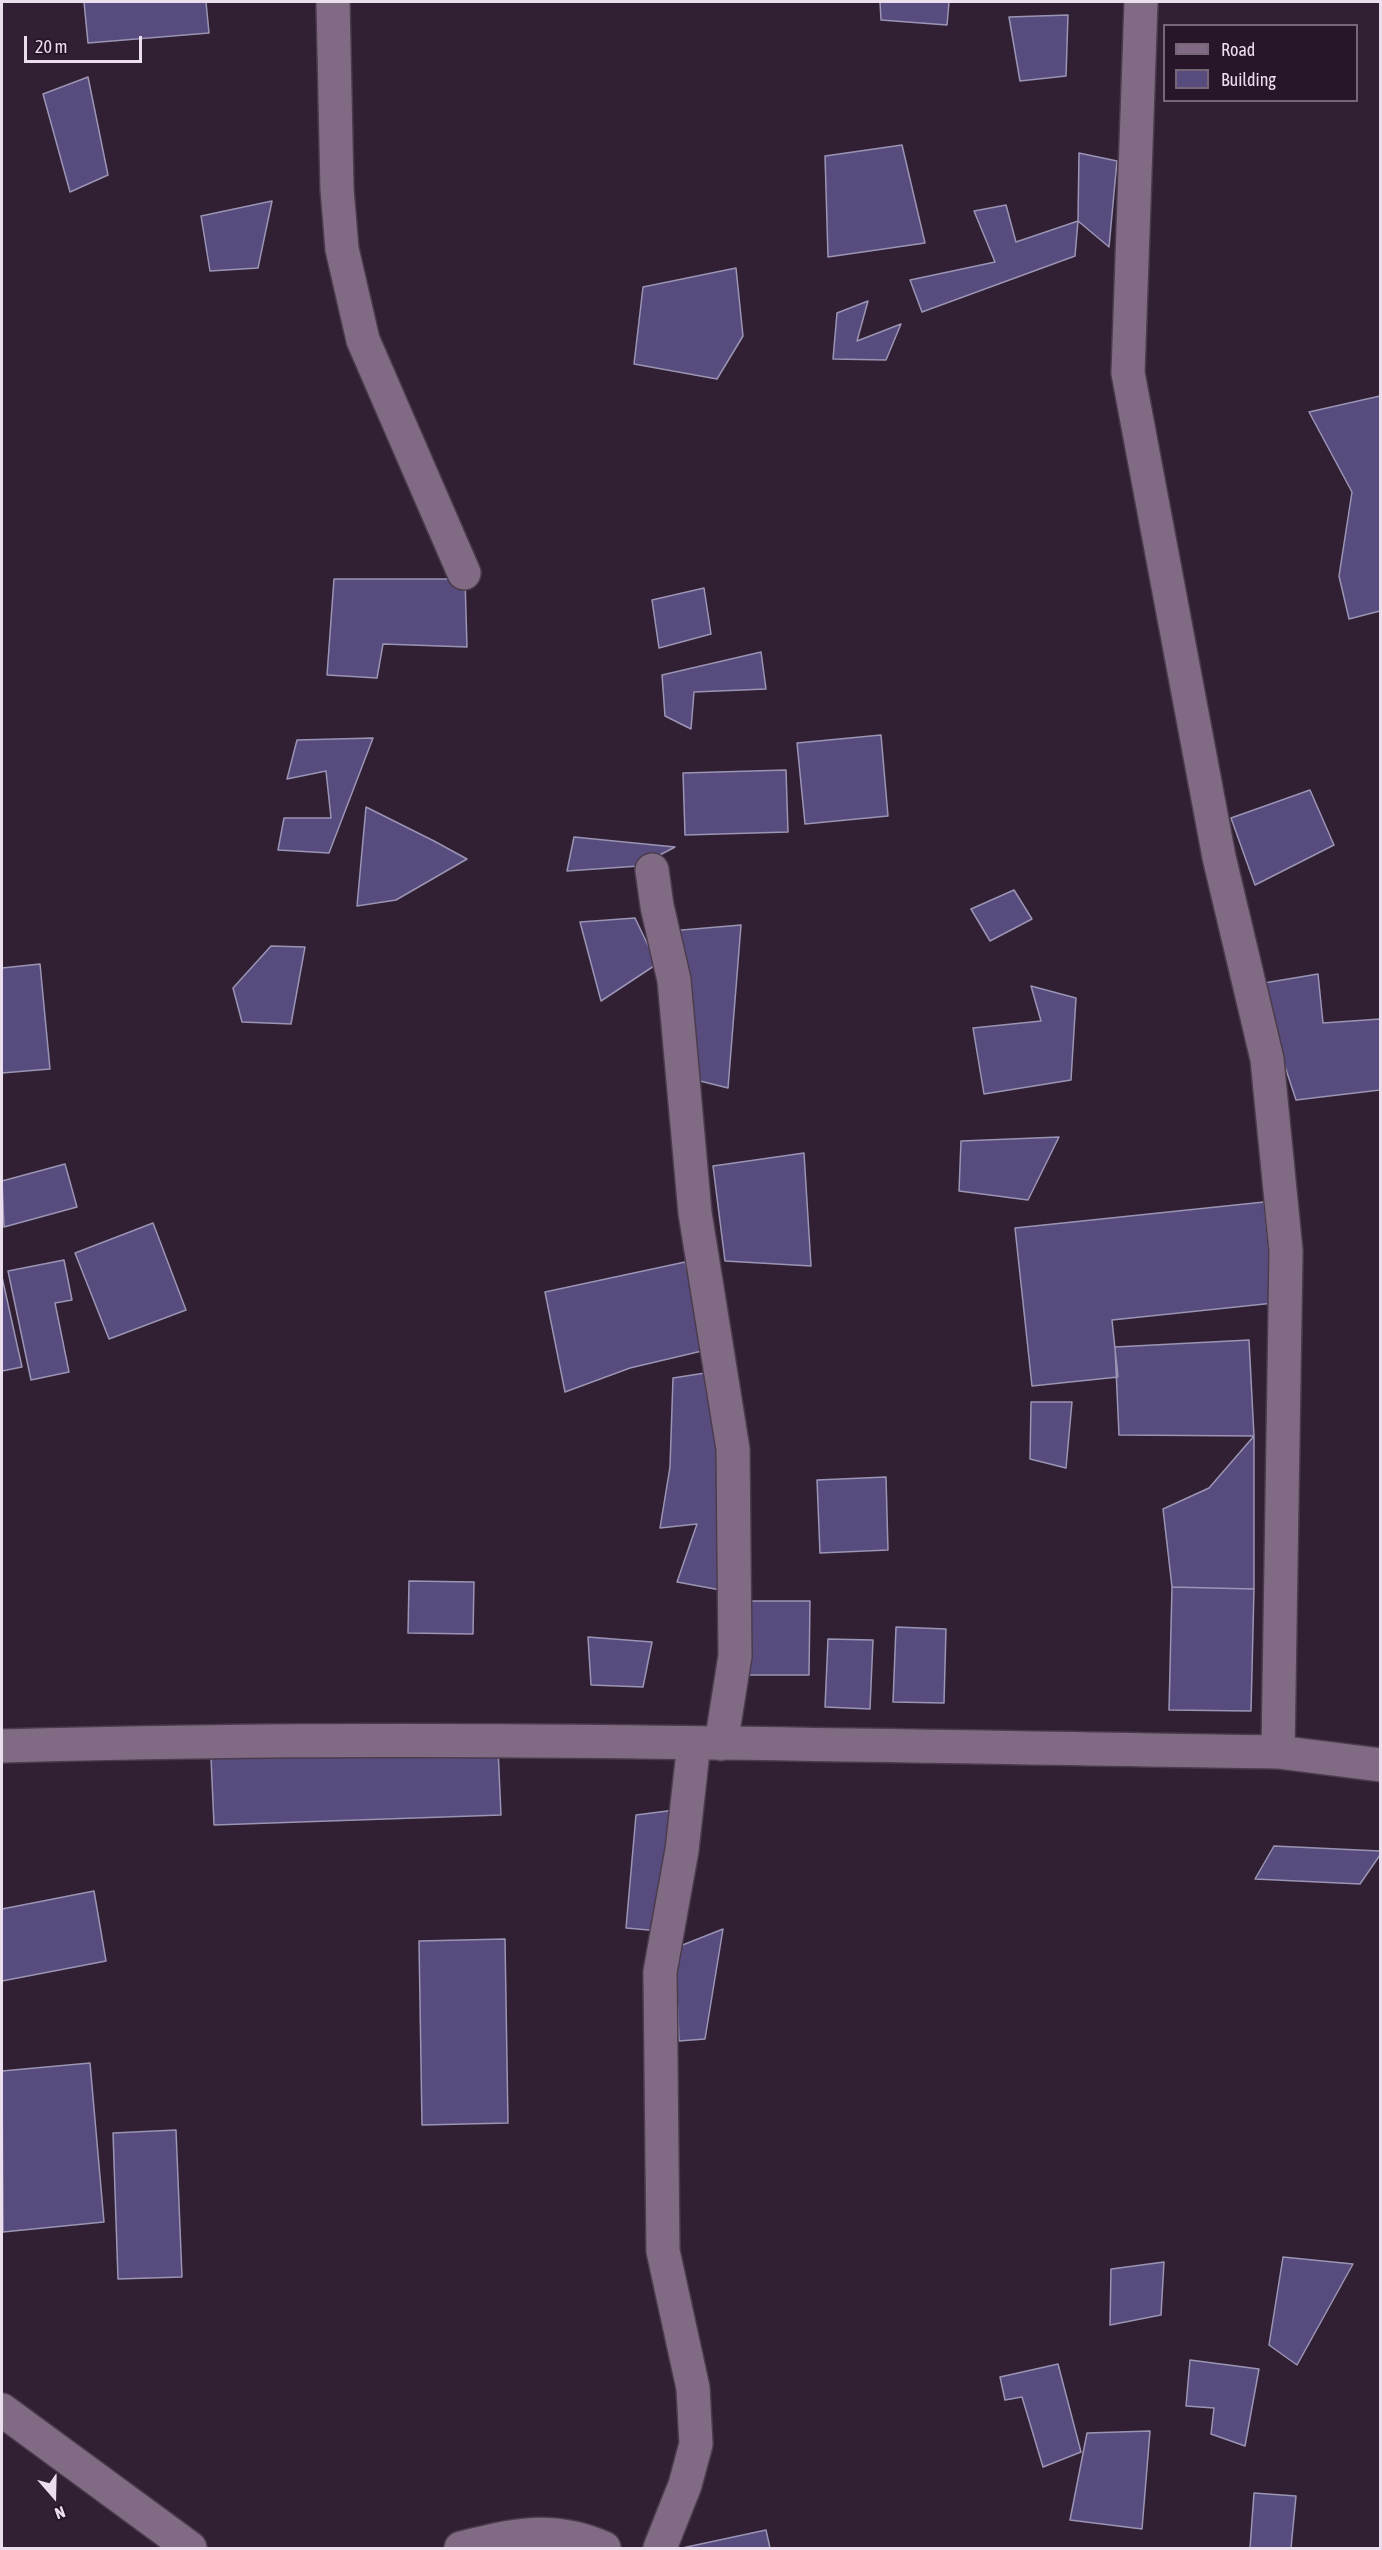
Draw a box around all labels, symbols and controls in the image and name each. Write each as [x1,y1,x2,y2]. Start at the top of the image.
scale bar [27,24,146,62]
legend [1163,24,1358,102]
text: 20 m [35,36,67,57]
text: Road [1221,39,1255,60]
text: Building [1221,69,1276,90]
north arrow [24,2466,84,2526]
text: N [53,2503,68,2523]

